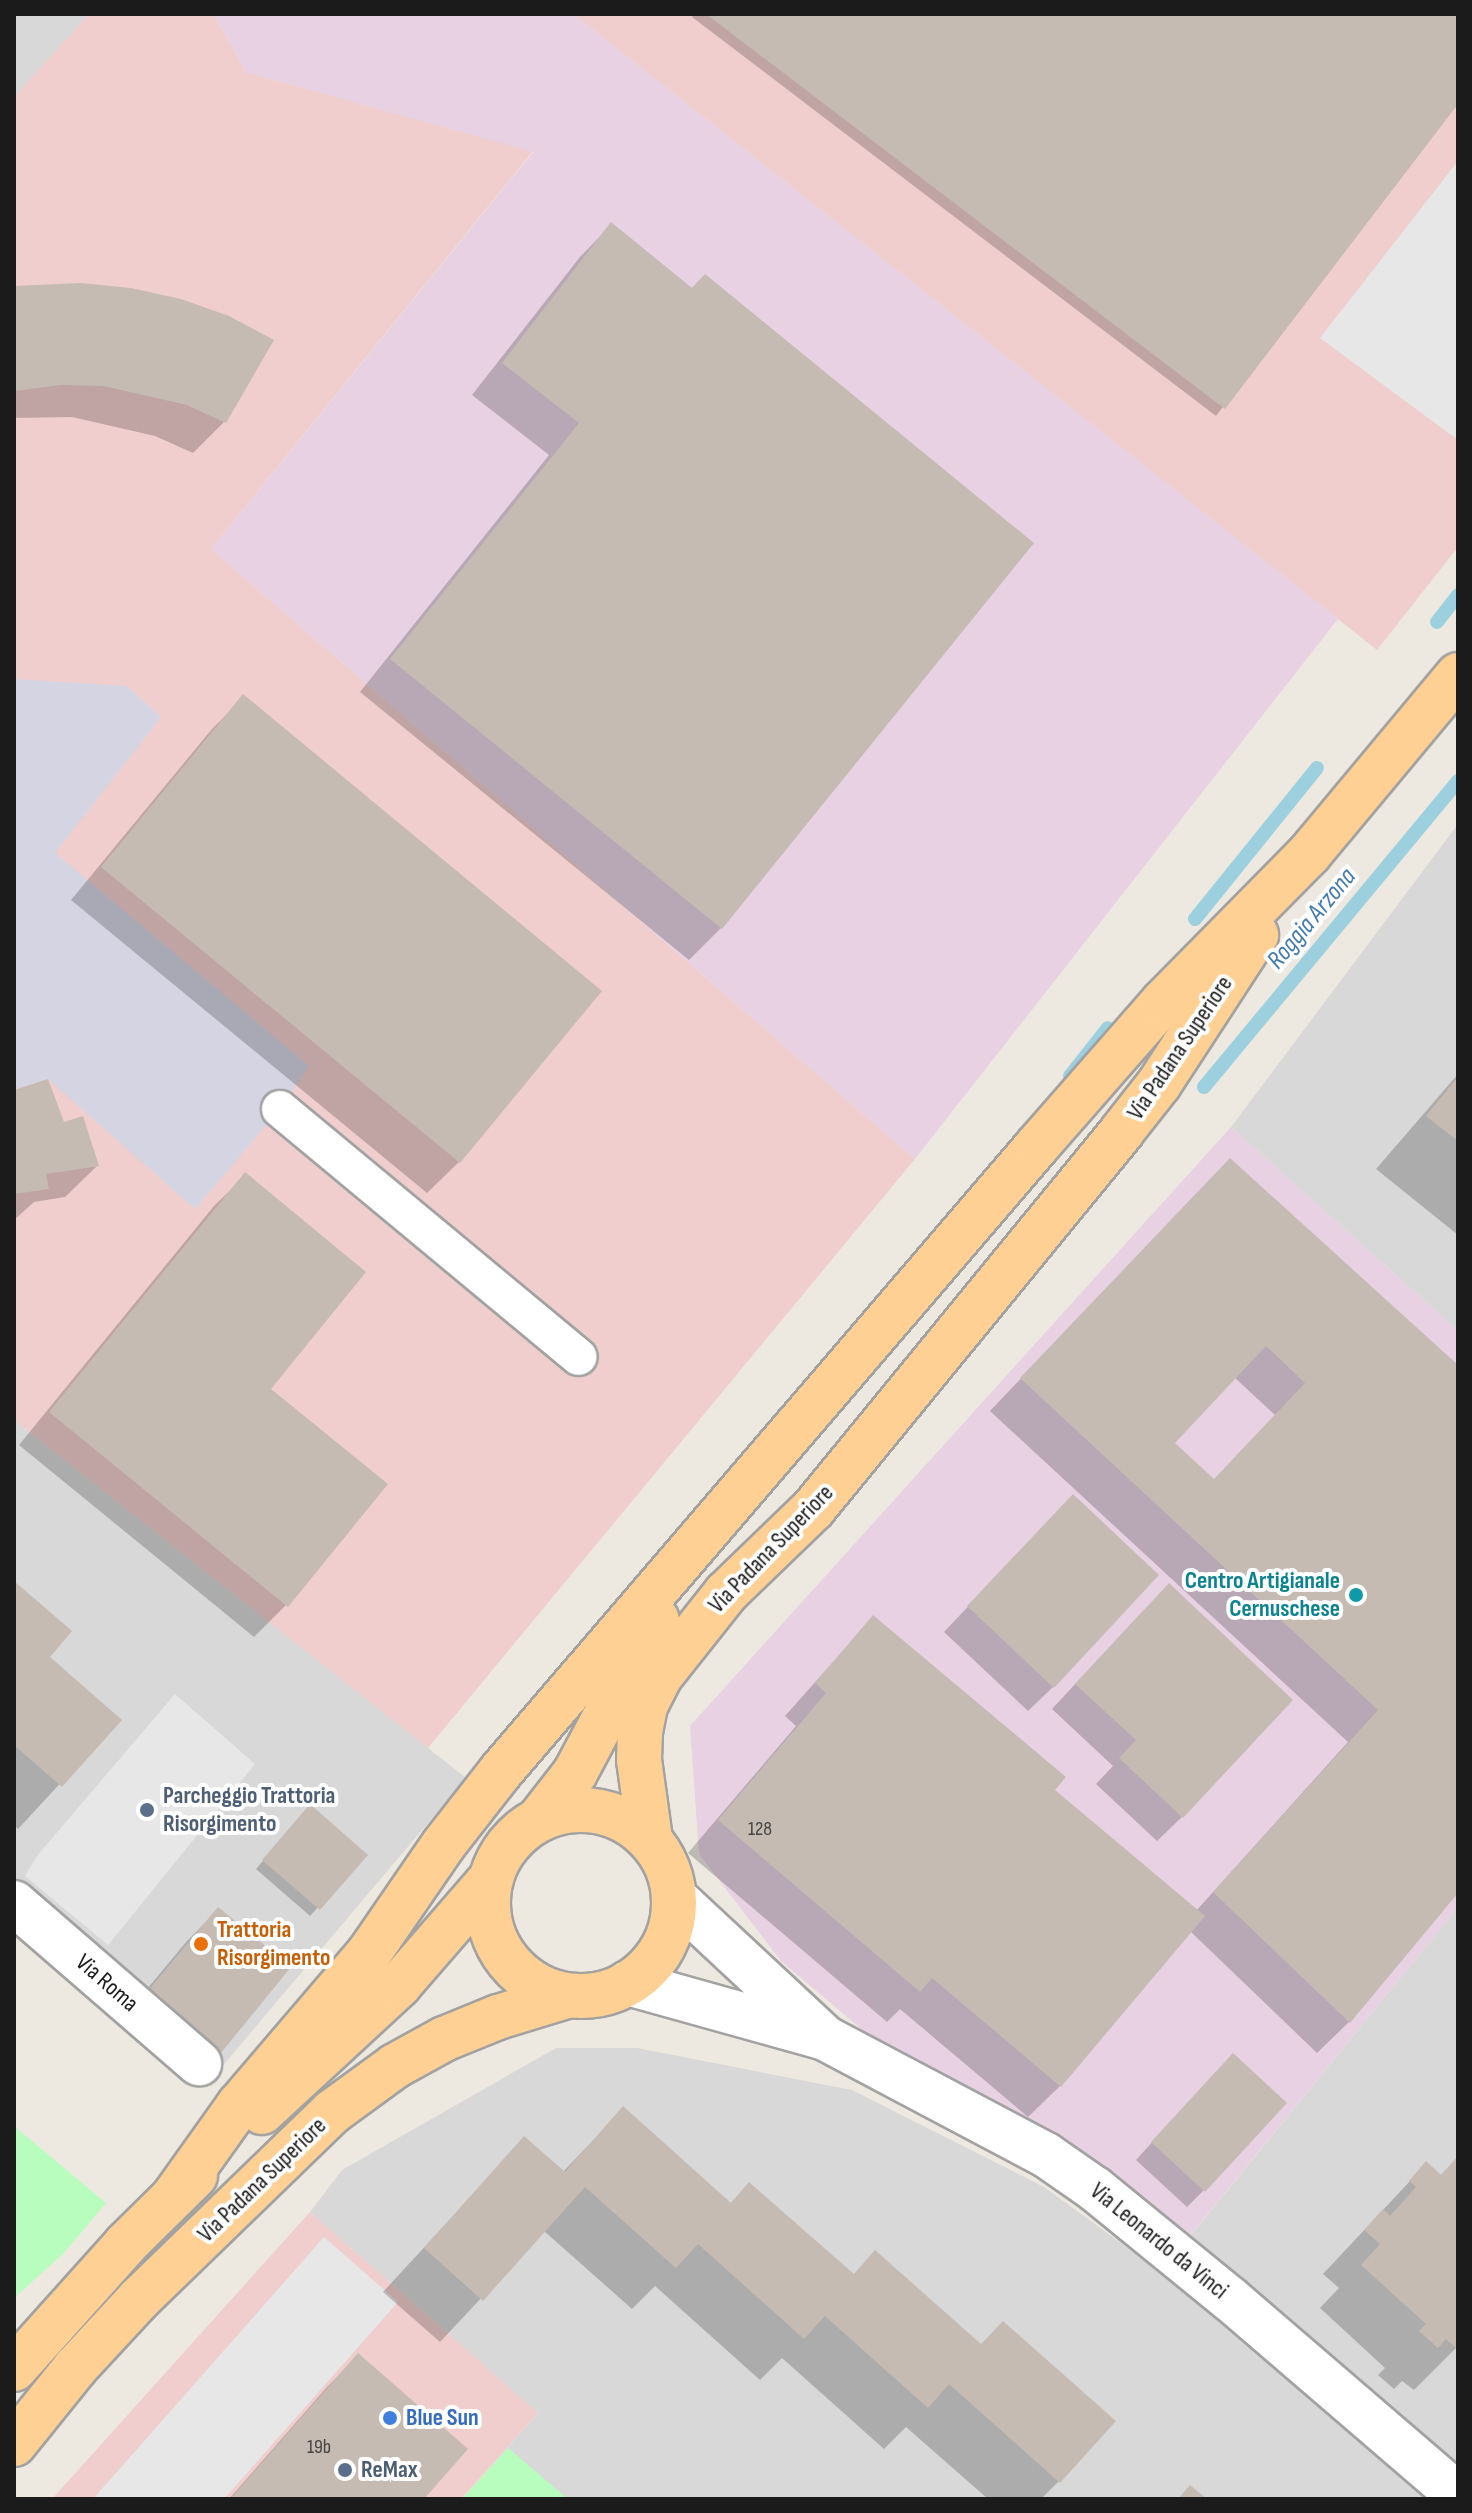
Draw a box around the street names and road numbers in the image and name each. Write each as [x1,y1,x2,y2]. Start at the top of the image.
street label: Via Padana Superiore [1121,971,1239,1125]
street label: Via Padana Superiore [703,1479,839,1619]
street label: Via Roma [70,1948,144,2018]
street label: Via Padana Superiore [192,2112,332,2248]
street label: Via Leonardo da Vinci [1084,2177,1234,2305]

